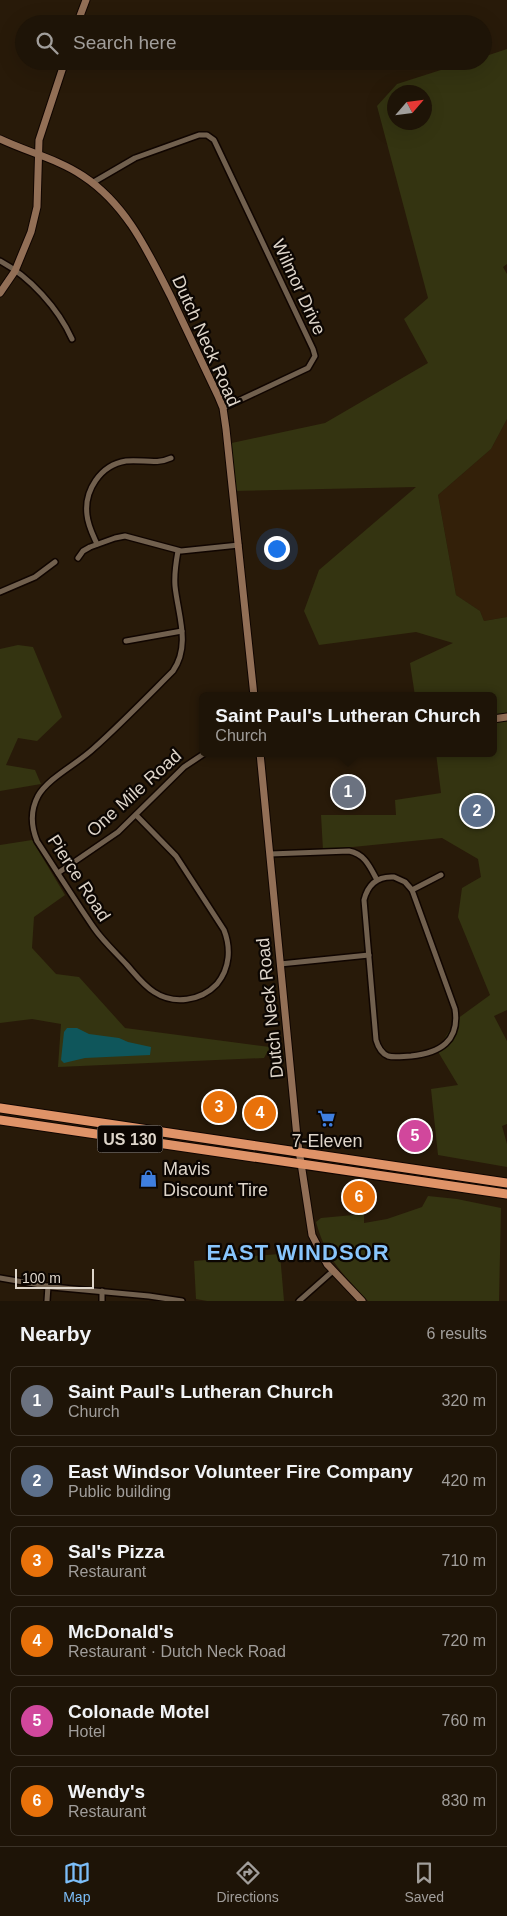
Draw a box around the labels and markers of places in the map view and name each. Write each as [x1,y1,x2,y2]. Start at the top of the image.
pin: 1 [332,773,364,811]
pin: 2 [461,792,493,830]
pin: 3 [203,1088,235,1126]
pin: 4 [244,1094,276,1132]
supermarket icon: 7-Eleven [317,1108,337,1128]
pin: 5 [399,1117,431,1155]
place label: 7-Eleven [291,1131,363,1151]
place label: Mavis Discount Tire [163,1159,268,1200]
shop icon: Mavis Discount Tire [139,1169,159,1189]
pin: 6 [343,1178,375,1216]

